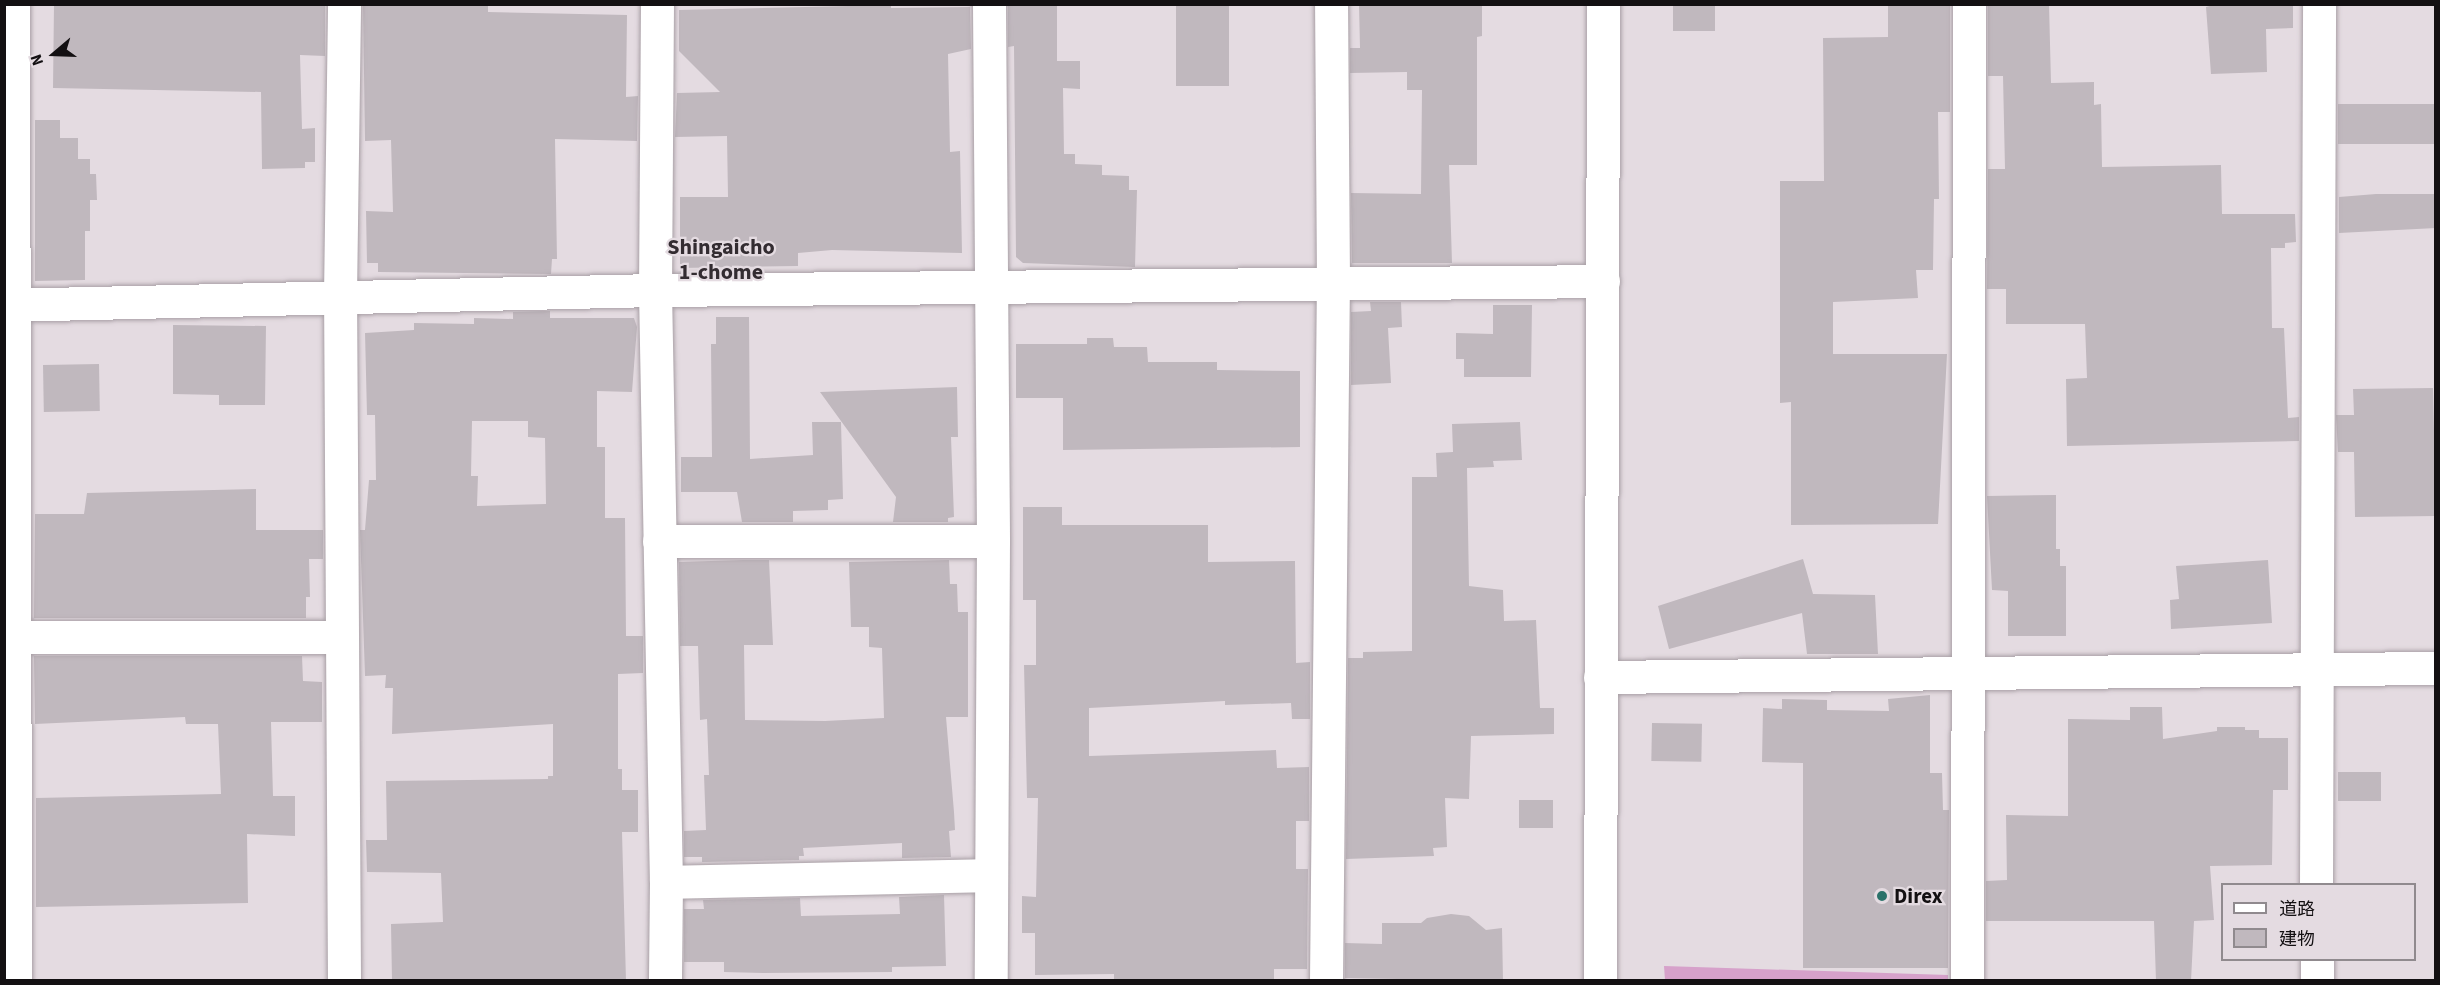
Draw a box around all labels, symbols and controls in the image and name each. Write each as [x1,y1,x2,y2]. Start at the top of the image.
north arrow [24,24,84,84]
text: N [25,51,49,68]
district label: Shingaicho 1-chome [667,234,775,286]
place label: Direx [1894,883,1943,909]
legend [2221,883,2416,961]
marker: Direx [1875,889,1889,903]
text: 道路 [2279,897,2315,922]
text: 建物 [2279,927,2315,952]

